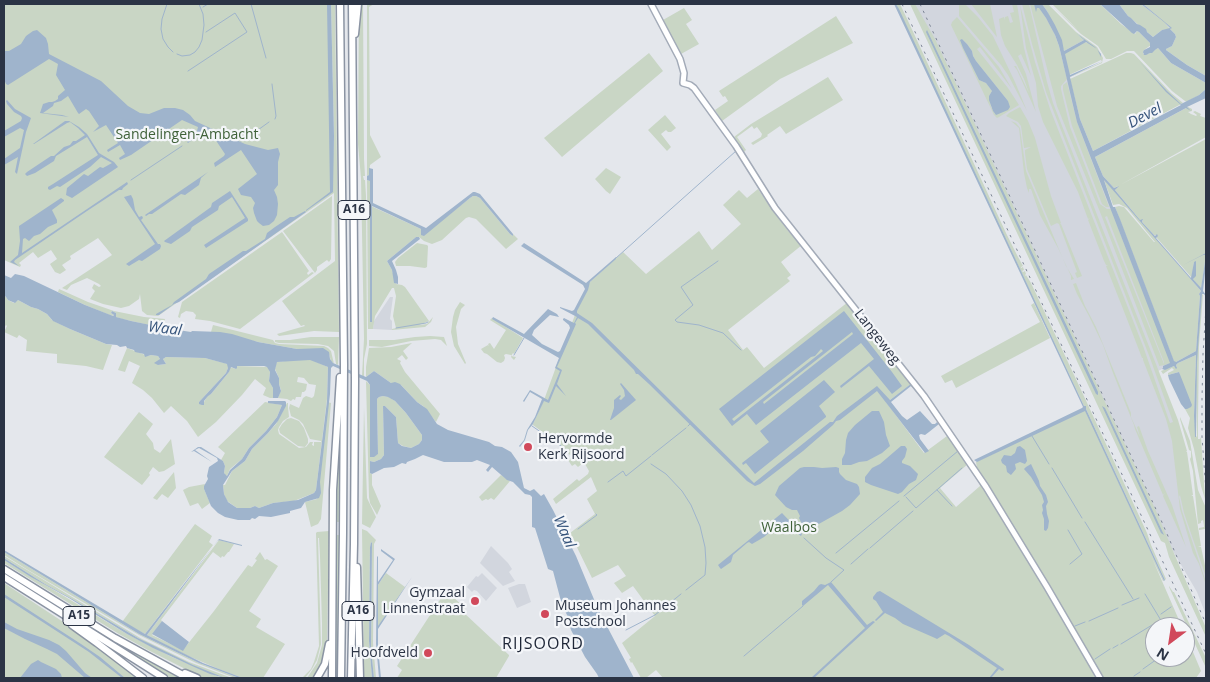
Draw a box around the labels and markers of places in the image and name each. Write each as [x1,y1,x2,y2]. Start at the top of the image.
place label: Hervormde Kerk Rijsoord [538,431,625,464]
marker: Hervormde Kerk Rijsoord [522,441,534,453]
place label: Gymzaal Linnenstraat [383,585,465,618]
marker: Gymzaal Linnenstraat [469,595,481,607]
place label: Museum Johannes Postschool [555,598,676,630]
marker: Museum Johannes Postschool [539,608,551,620]
place label: Hoofdveld [351,645,418,661]
marker: Hoofdveld [422,647,434,659]

